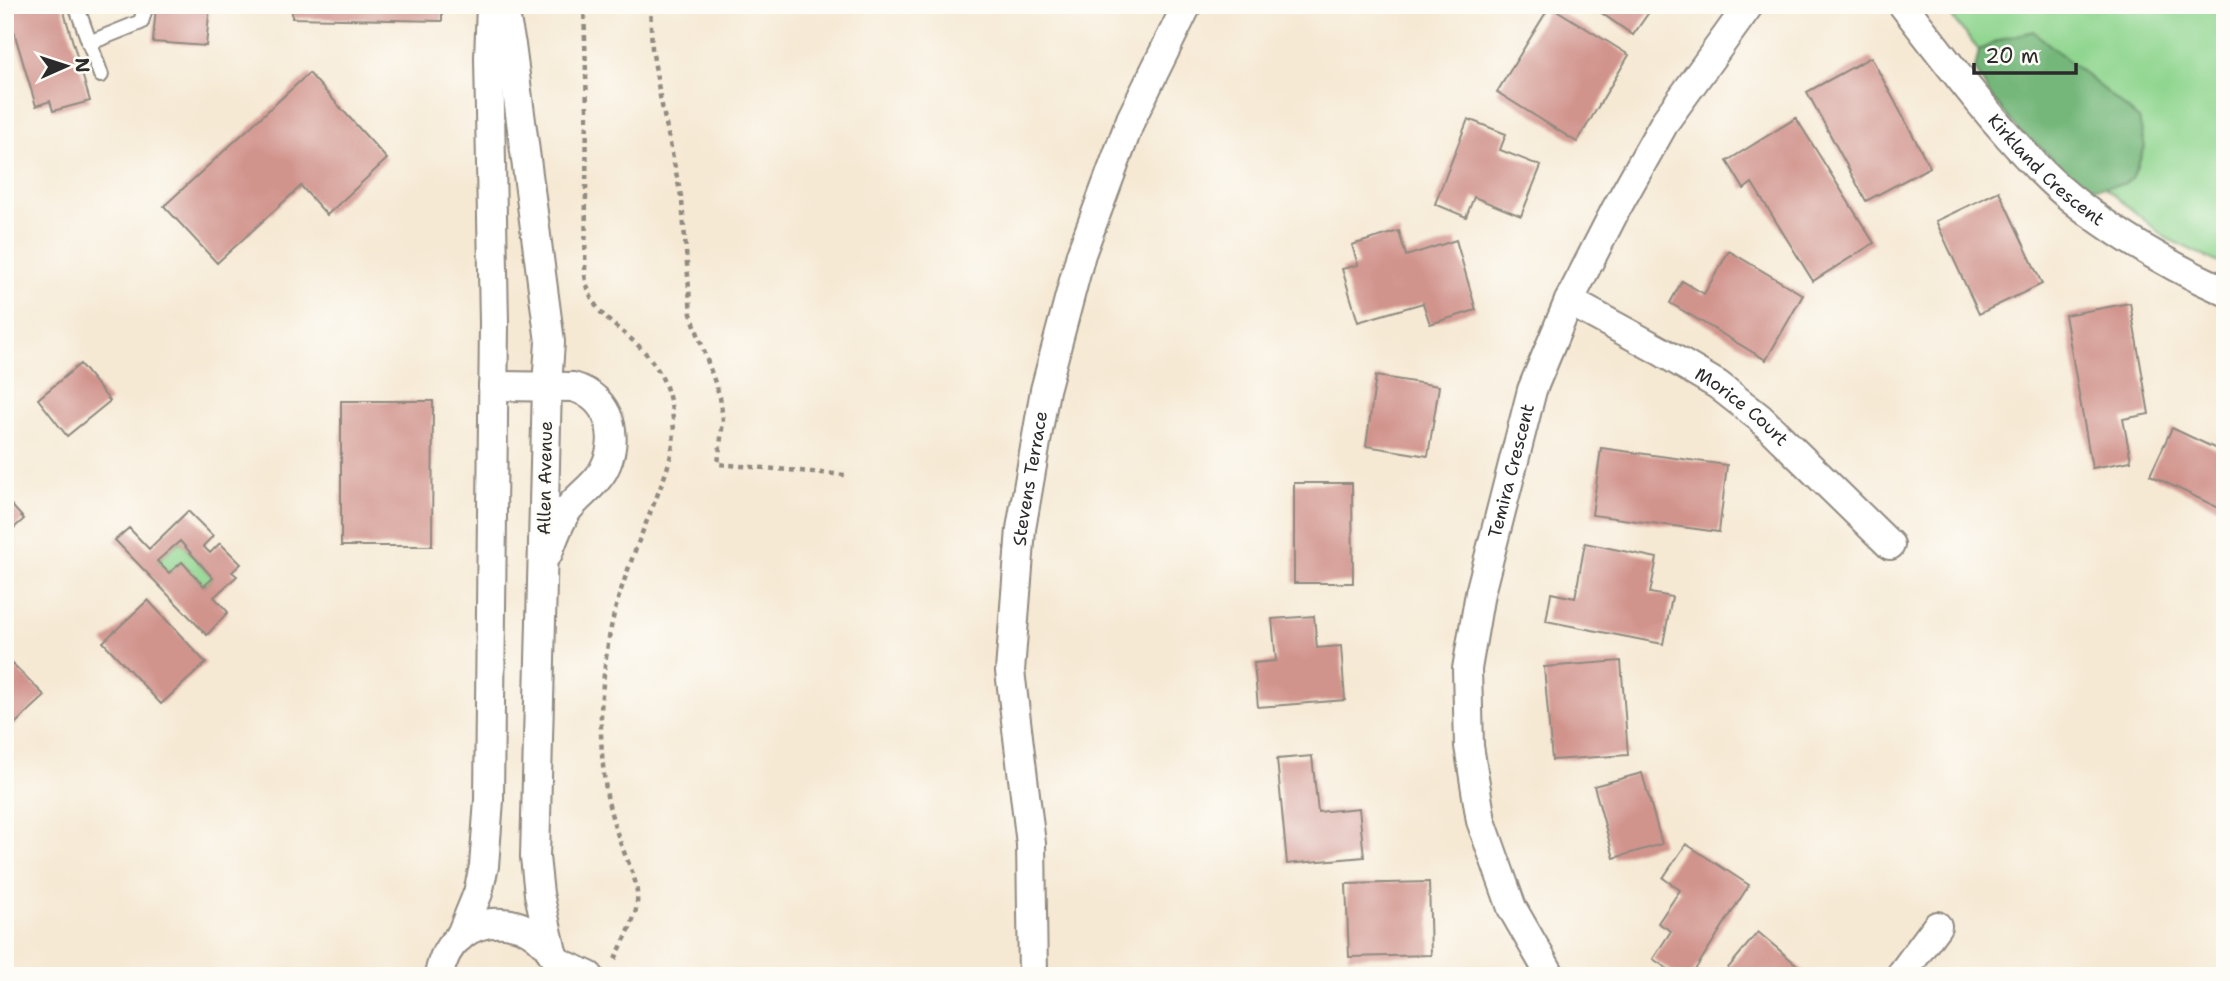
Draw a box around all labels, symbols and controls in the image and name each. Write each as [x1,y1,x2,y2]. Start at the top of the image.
north arrow [32,32,102,102]
scale bar [1974,32,2076,76]
text: 20 m [1985,42,2039,70]
text: N [70,57,95,73]
street label: Kirkland Crescent [1982,109,2109,232]
street label: Morice Court [1691,362,1794,451]
street label: Temira Crescent [1483,401,1540,540]
street label: Stevens Terrace [1008,409,1053,547]
street label: Allen Avenue [532,421,558,535]

